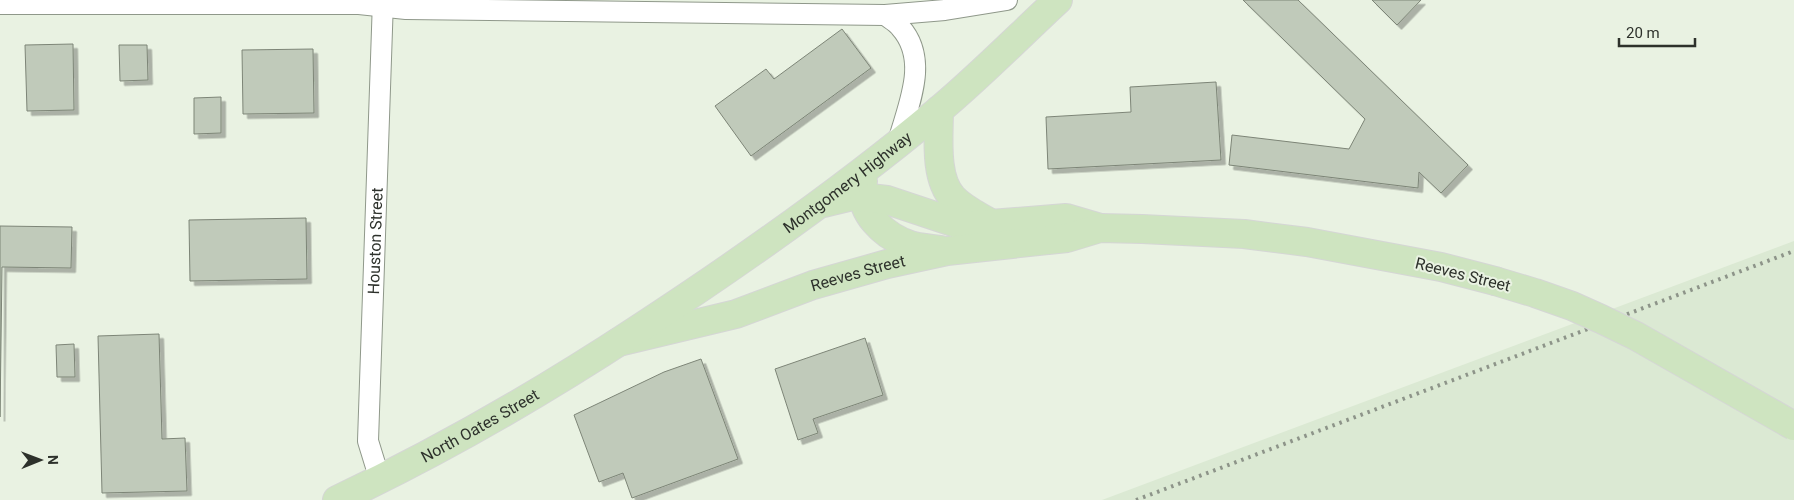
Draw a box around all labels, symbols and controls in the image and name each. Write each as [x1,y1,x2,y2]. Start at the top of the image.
scale bar [1619,15,1695,47]
text: 20 m [1626,24,1660,42]
street label: Montgomery Highway [779,127,916,237]
street label: Houston Street [364,187,387,295]
street label: Reeves Street [808,251,907,295]
street label: Reeves Street [1413,253,1512,295]
street label: North Oates Street [418,385,542,466]
north arrow [15,435,65,485]
text: N [45,455,61,465]

